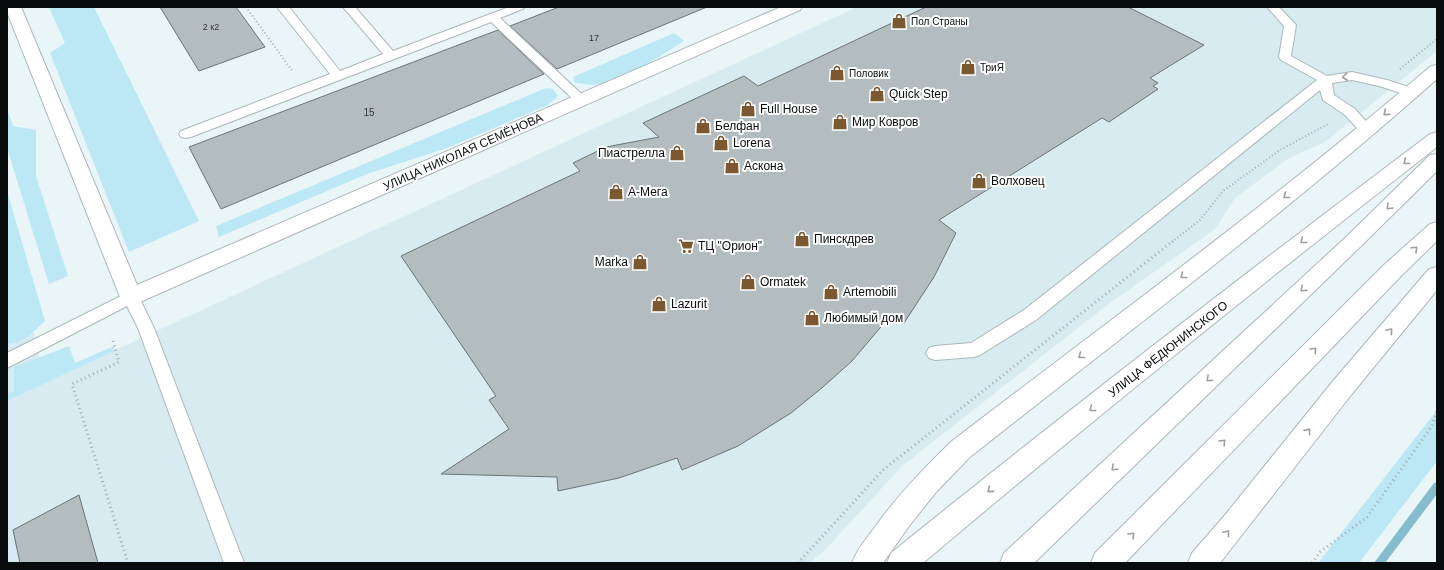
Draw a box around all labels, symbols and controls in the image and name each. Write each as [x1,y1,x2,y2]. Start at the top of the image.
shop icon: Пол Страны [890,12,908,30]
place label: Пол Страны [911,16,968,27]
house number: 2 к2 [203,22,219,32]
house number: 17 [589,33,599,43]
shop icon: ТриЯ [959,58,977,76]
place label: ТриЯ [980,62,1004,73]
shop icon: Половик [828,64,846,82]
place label: Половик [849,68,889,79]
one-way arrow [1342,72,1348,81]
shop icon: Quick Step [868,85,886,103]
place label: Quick Step [889,87,948,101]
shop icon: Full House [739,100,757,118]
place label: Full House [760,102,818,116]
house number: 15 [363,107,375,118]
one-way arrow [1383,109,1391,116]
street label: УЛИЦА НИКОЛАЯ СЕМЁНОВА [381,110,545,194]
shop icon: Мир Ковров [831,113,849,131]
place label: Мир Ковров [852,115,918,129]
shop icon: Белфан [694,117,712,135]
place label: Белфан [715,119,759,133]
shop icon: Lorena [712,134,730,152]
place label: Lorena [733,136,771,150]
shop icon: Пиастрелла [668,144,686,162]
place label: Пиастрелла [598,146,665,160]
shop icon: Аскона [723,157,741,175]
one-way arrow [1404,157,1411,164]
place label: Аскона [744,159,784,173]
shop icon: Волховец [970,172,988,190]
place label: Волховец [991,174,1045,188]
shop icon: А-Мега [607,183,625,201]
place label: А-Мега [628,185,668,199]
one-way arrow [1283,192,1290,199]
one-way arrow [1386,202,1394,210]
shop icon: Пинскдрев [793,230,811,248]
place label: Пинскдрев [814,232,874,246]
supermarket icon: ТЦ "Орион" [677,237,695,255]
one-way arrow [1301,237,1308,244]
place label: ТЦ "Орион" [698,239,762,253]
one-way arrow [1410,246,1418,254]
shop icon: Marka [631,253,649,271]
place label: Marka [595,255,628,269]
one-way arrow [1181,272,1188,279]
shop icon: Ormatek [739,273,757,291]
place label: Ormatek [760,275,807,289]
shop icon: Artemobili [822,283,840,301]
place label: Artemobili [843,285,896,299]
one-way arrow [1301,285,1308,292]
shop icon: Lazurit [650,295,668,313]
place label: Lazurit [671,297,708,311]
street label: УЛИЦА ФЕДЮНИНСКОГО [1106,298,1230,400]
shop icon: Любимый дом [803,309,821,327]
place label: Любимый дом [824,311,903,325]
one-way arrow [1386,328,1393,335]
one-way arrow [1309,347,1317,355]
one-way arrow [1078,351,1085,358]
one-way arrow [1206,374,1214,381]
one-way arrow [1089,404,1096,411]
one-way arrow [1303,429,1310,436]
one-way arrow [1218,439,1226,447]
one-way arrow [1111,463,1119,471]
one-way arrow [987,485,994,492]
one-way arrow [1223,531,1230,538]
one-way arrow [1127,532,1135,540]

